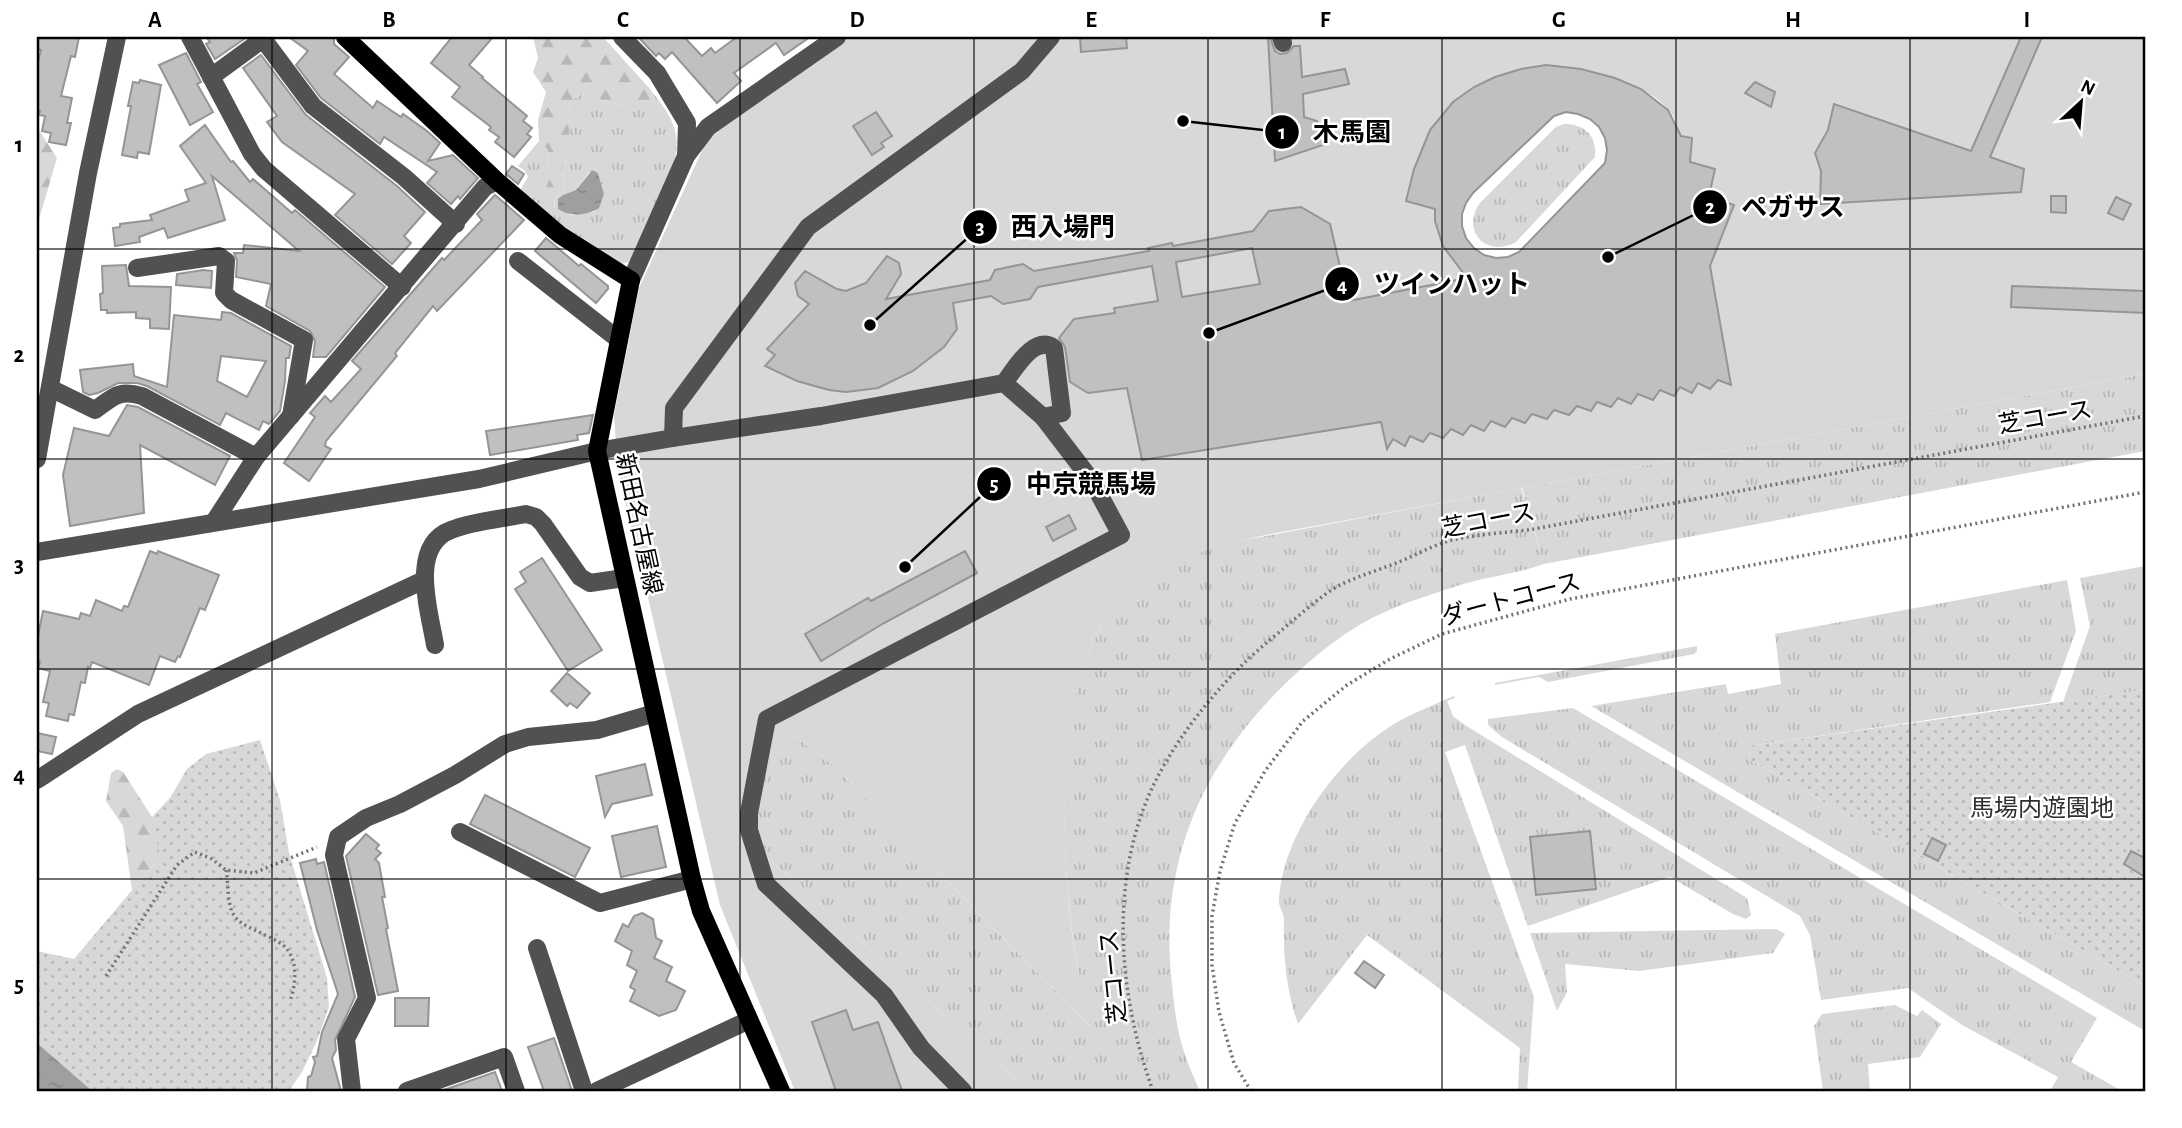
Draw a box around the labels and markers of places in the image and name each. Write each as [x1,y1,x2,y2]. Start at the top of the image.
callout: 木馬園 [1264,108,1405,155]
callout: ペガサス [1692,183,1859,230]
callout: 西入場門 [962,203,1129,250]
callout: ツインハット [1325,261,1544,308]
callout: 中京競馬場 [977,461,1170,508]

